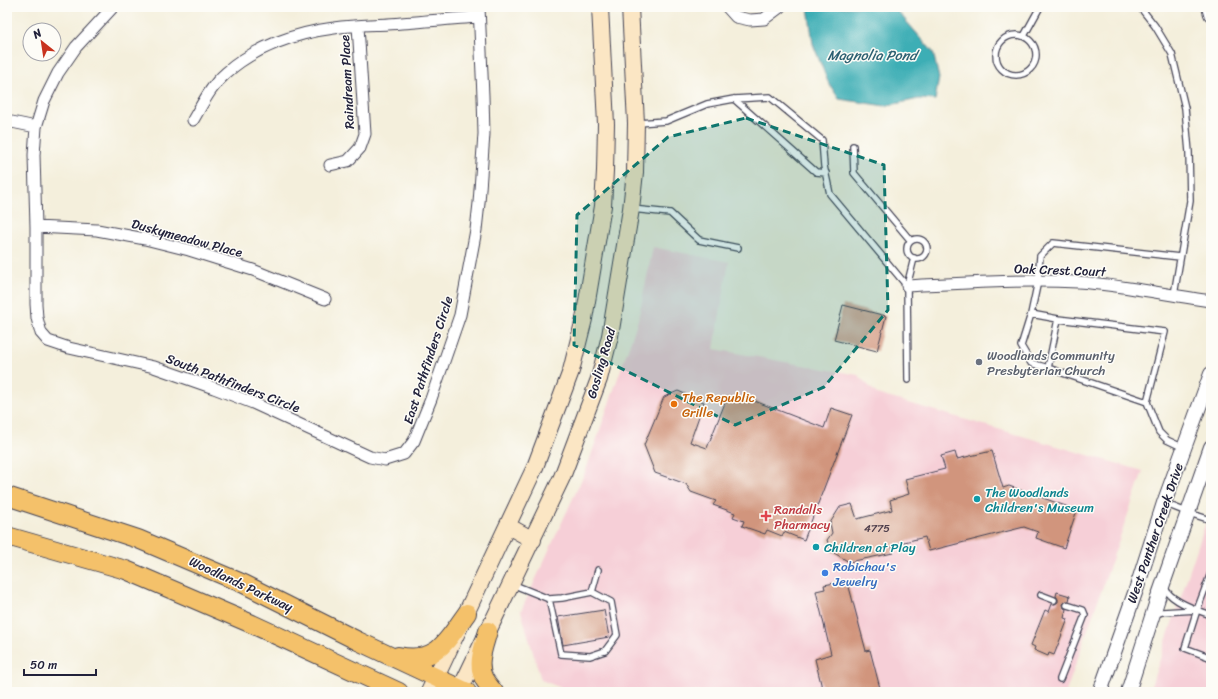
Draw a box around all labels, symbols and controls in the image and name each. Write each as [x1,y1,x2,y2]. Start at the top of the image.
north arrow [22,22,62,62]
text: N [28,23,46,44]
street label: Raindream Place [333,34,361,130]
water label: Magnolia Pond [827,43,920,68]
street label: Duskymeadow Place [129,212,245,264]
street label: Oak Crest Court [1014,257,1107,283]
street label: East Pathfinders Circle [396,293,460,427]
street label: Gosling Road [580,324,622,401]
place label: Woodlands Community Presbyterian Church [987,344,1115,382]
street label: South Pathfinders Circle [163,347,303,419]
marker: Woodlands Community Presbyterian Church [974,357,984,367]
place label: The Republic Grille [682,386,755,424]
marker: The Republic Grille [669,399,679,409]
street label: West Panther Creek Drive [1120,459,1190,606]
place label: The Woodlands Children's Museum [985,481,1094,519]
marker: The Woodlands Children's Museum [972,494,982,504]
place label: Randalls Pharmacy [774,498,831,536]
marker: Randalls Pharmacy [761,511,771,521]
house number: 4775 [864,519,890,538]
place label: Children at Play [824,536,916,559]
marker: Children at Play [811,542,821,552]
street label: Woodlands Parkway [185,550,297,618]
place label: Robichau's Jewelry [832,555,897,593]
marker: Robichau's Jewelry [820,568,830,578]
scale bar [24,651,96,677]
text: 50 m [30,654,57,676]

